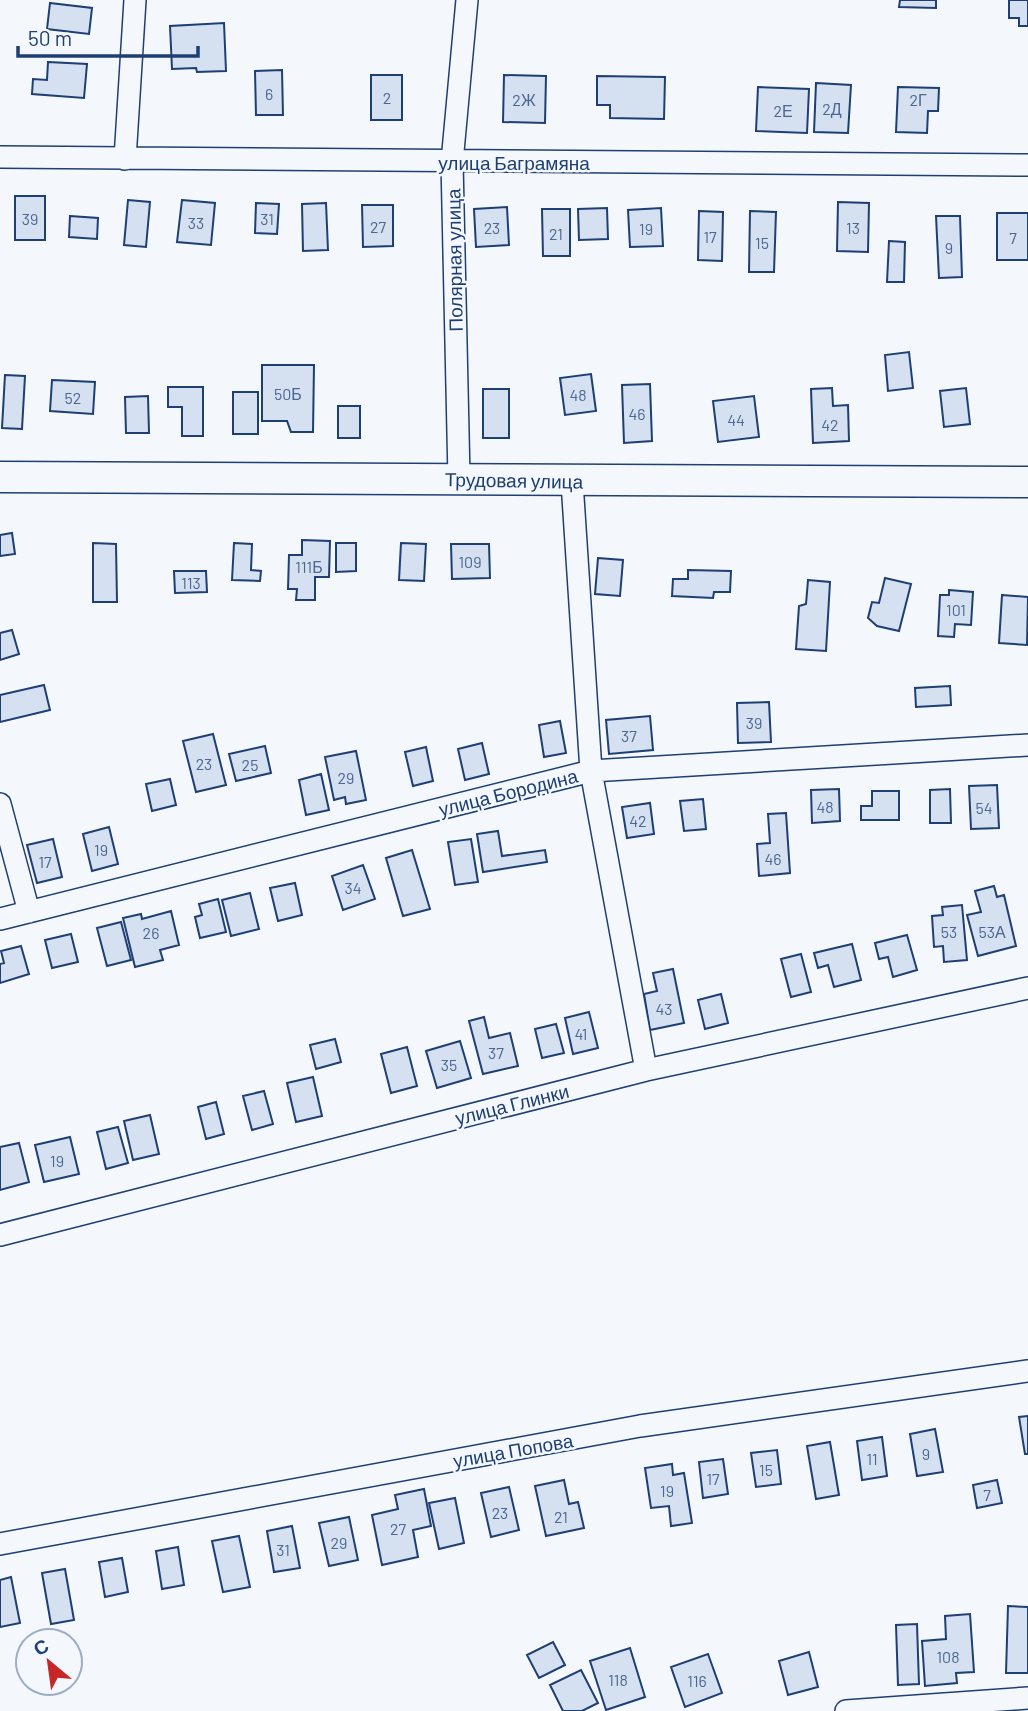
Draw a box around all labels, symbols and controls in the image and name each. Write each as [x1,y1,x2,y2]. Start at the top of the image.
scale bar [18,14,198,58]
text: 50 m [28,25,72,50]
house number: 6 [265,84,273,103]
house number: 2 [383,88,391,107]
house number: 2Ж [512,90,536,109]
house number: 2Г [909,90,927,109]
house number: 2Д [822,99,842,118]
house number: 2Е [773,101,793,120]
street label: улица Баграмяна [438,151,590,174]
street label: Полярная улица [441,188,467,332]
house number: 39 [22,209,38,228]
house number: 31 [260,209,274,228]
house number: 33 [188,213,204,232]
house number: 27 [370,217,386,236]
house number: 23 [484,218,500,237]
house number: 13 [846,218,860,237]
house number: 19 [639,219,653,238]
house number: 21 [549,224,563,243]
house number: 17 [703,227,717,246]
house number: 7 [1009,228,1017,247]
house number: 15 [755,233,769,252]
house number: 9 [945,238,953,257]
house number: 50Б [274,384,302,403]
house number: 48 [569,385,587,404]
house number: 52 [65,388,81,407]
house number: 46 [628,404,646,423]
house number: 44 [727,410,745,429]
house number: 42 [821,415,839,434]
street label: Трудовая улица [445,467,584,493]
house number: 109 [459,552,481,571]
house number: 111Б [295,557,323,576]
house number: 113 [181,573,201,592]
house number: 101 [946,600,966,619]
house number: 39 [746,713,762,732]
house number: 37 [621,726,637,745]
house number: 23 [196,754,212,773]
house number: 25 [242,755,258,774]
street label: улица Бородина [436,763,580,820]
house number: 29 [338,768,354,787]
house number: 48 [816,797,834,816]
house number: 54 [975,798,993,817]
house number: 42 [629,811,647,830]
house number: 19 [94,840,108,859]
house number: 46 [764,849,782,868]
house number: 17 [38,852,52,871]
house number: 34 [344,878,362,897]
house number: 53 [941,922,957,941]
house number: 53А [978,922,1006,941]
house number: 26 [143,923,159,942]
house number: 43 [655,999,673,1018]
house number: 41 [575,1024,587,1043]
house number: 37 [488,1043,504,1062]
house number: 35 [441,1055,457,1074]
street label: улица Глинки [453,1079,571,1129]
house number: 19 [50,1151,64,1170]
street label: улица Попова [451,1428,575,1472]
house number: 9 [922,1444,930,1463]
house number: 11 [866,1449,878,1468]
house number: 15 [759,1460,773,1479]
house number: 17 [706,1469,720,1488]
house number: 19 [660,1481,674,1500]
house number: 7 [983,1485,991,1504]
house number: 23 [492,1503,508,1522]
house number: 21 [554,1507,568,1526]
house number: 27 [390,1519,406,1538]
house number: 29 [331,1533,347,1552]
house number: 31 [276,1540,290,1559]
north arrow [14,1627,84,1697]
text: С [29,1633,52,1660]
house number: 108 [937,1647,959,1666]
house number: 118 [608,1670,628,1689]
house number: 116 [687,1671,707,1690]

